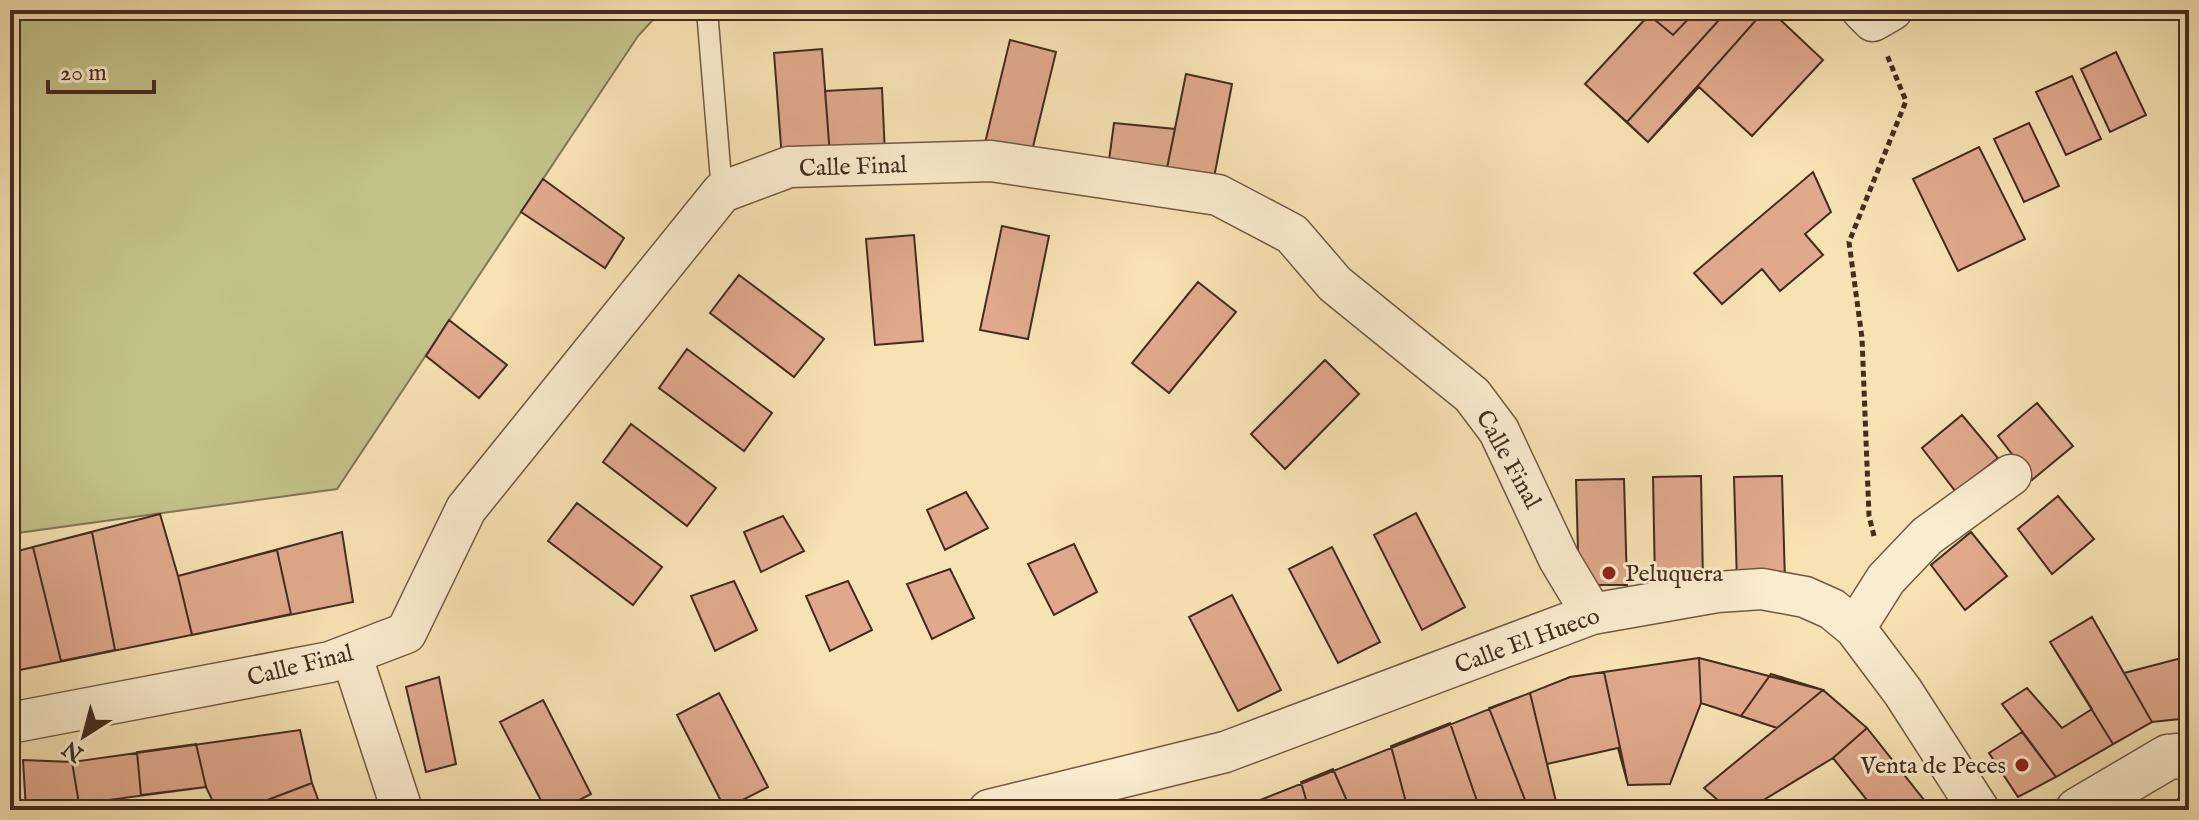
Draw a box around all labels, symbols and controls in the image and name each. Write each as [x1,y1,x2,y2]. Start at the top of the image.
scale bar [48,44,154,94]
text: 20 m [60,58,107,89]
street label: Calle Final [798,150,908,185]
street label: Calle Final [1468,405,1548,515]
place label: Peluquera [1625,559,1724,590]
marker: Peluquera [1600,564,1618,582]
street label: Calle El Hueco [1451,601,1604,682]
street label: Calle Final [244,638,357,695]
north arrow [44,696,124,776]
text: N [57,734,90,768]
place label: Venta de Peces [1860,751,2006,782]
marker: Venta de Peces [2013,756,2031,774]

